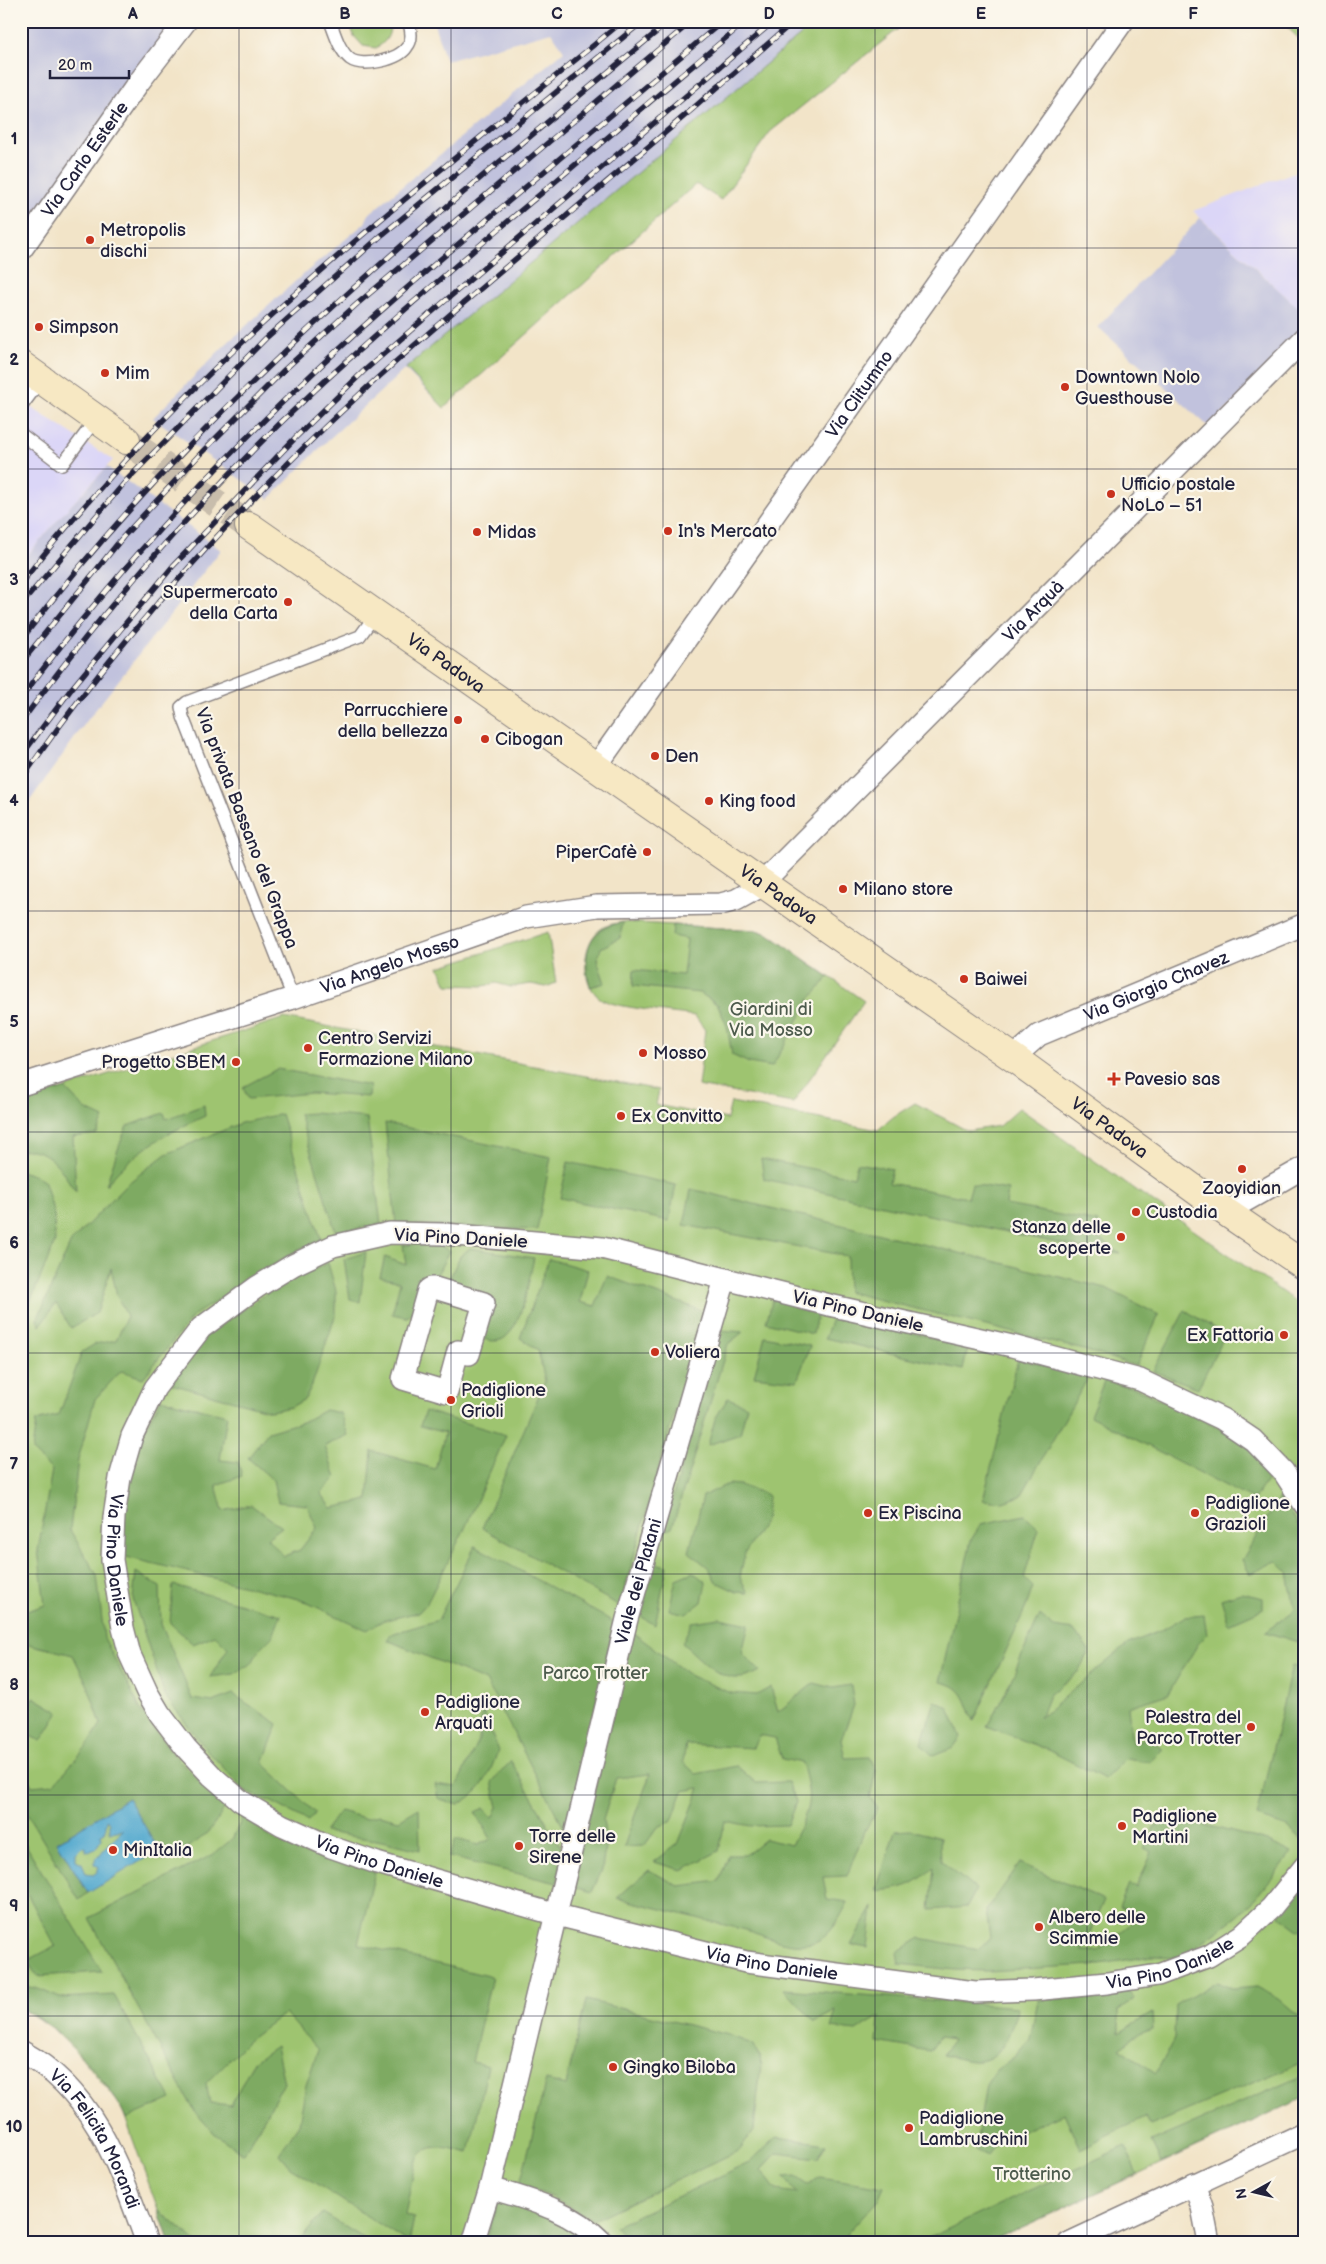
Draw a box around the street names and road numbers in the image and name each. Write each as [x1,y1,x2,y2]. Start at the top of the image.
street label: Via Carlo Esterle [37,97,133,221]
street label: Via Clitumno [822,346,898,442]
street label: Via Arquà [998,576,1069,646]
street label: Via Padova [403,629,489,698]
street label: Via privata Bassano del Grappa [191,705,302,951]
street label: Via Padova [735,860,821,929]
street label: Via Angelo Mosso [318,931,462,999]
street label: Via Giorgio Chavez [1081,947,1232,1026]
street label: Via Padova [1067,1093,1152,1163]
street label: Via Pino Daniele [394,1225,529,1253]
street label: Via Pino Daniele [790,1286,926,1337]
street label: Via Pino Daniele [101,1492,133,1628]
street label: Viale dei Platani [611,1516,666,1647]
street label: Via Pino Daniele [311,1831,446,1893]
street label: Via Pino Daniele [1105,1933,1238,1994]
street label: Via Pino Daniele [703,1942,840,1985]
street label: Via Felicita Morandi [45,2065,144,2212]

